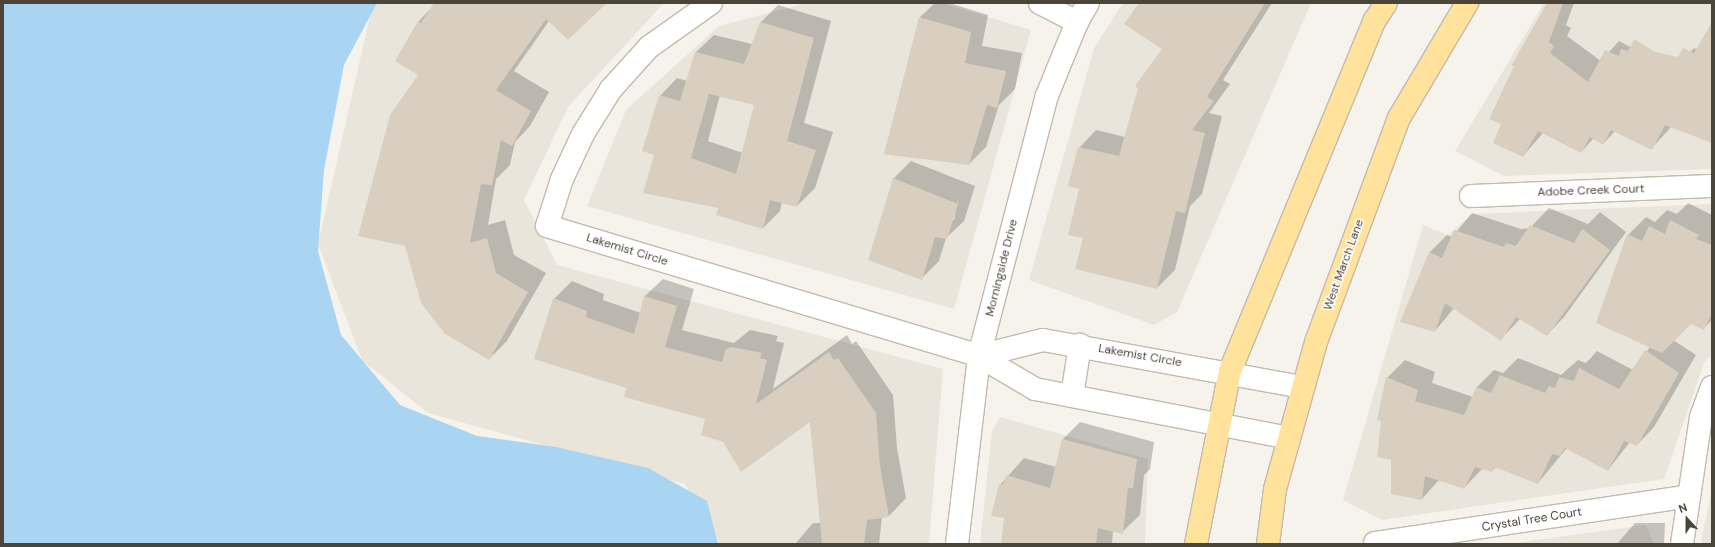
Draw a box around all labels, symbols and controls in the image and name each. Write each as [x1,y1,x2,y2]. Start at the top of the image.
street label: Adobe Creek Court [1537,182,1645,200]
street label: Morningside Drive [983,218,1021,318]
street label: West March Lane [1321,218,1367,312]
street label: Lakemist Circle [584,231,670,269]
street label: Lakemist Circle [1097,342,1183,370]
north arrow [1667,499,1707,539]
text: N [1676,500,1689,516]
street label: Crystal Tree Court [1481,505,1583,535]

